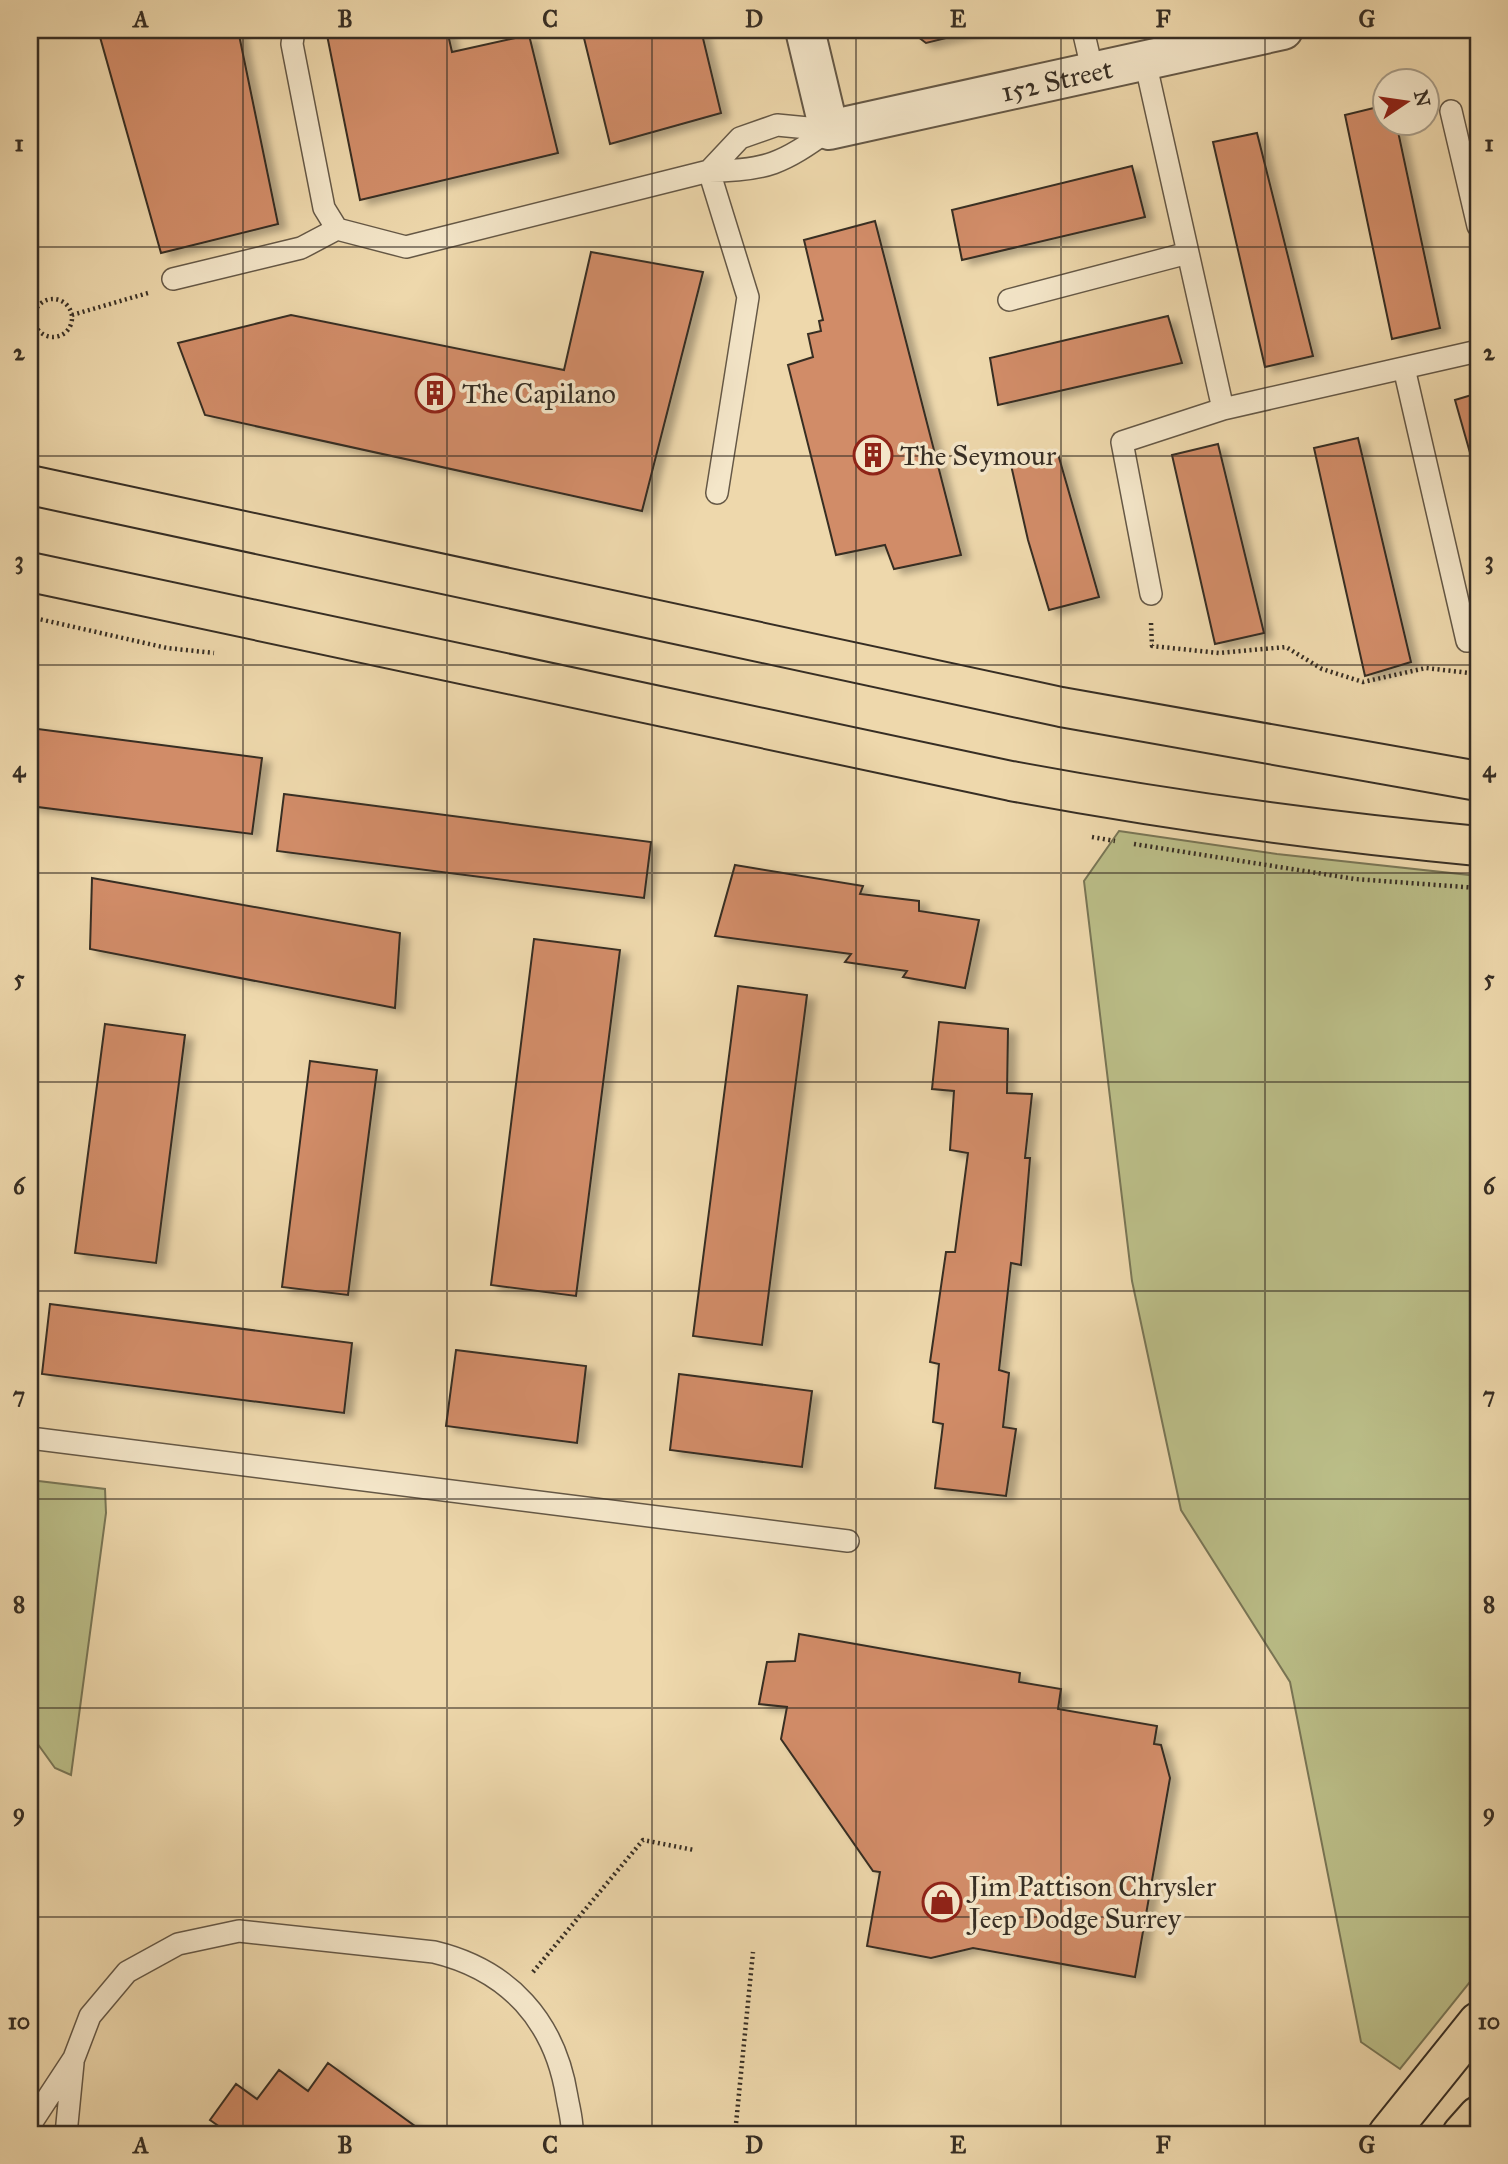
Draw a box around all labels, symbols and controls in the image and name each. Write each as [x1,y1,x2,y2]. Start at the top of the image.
text: A [131,5,149,33]
text: B [337,5,353,33]
text: C [542,5,558,33]
text: D [745,5,763,33]
text: E [950,5,967,33]
text: F [1155,5,1171,33]
text: G [1359,5,1376,33]
street label: 152 Street [998,51,1116,110]
north arrow [1372,66,1442,136]
text: N [1409,88,1435,109]
text: 1 [14,129,24,157]
text: 1 [1484,129,1494,157]
text: 2 [13,338,25,366]
text: 2 [1483,338,1495,366]
building icon: The Capilano [414,372,456,414]
place label: The Capilano [462,376,616,411]
building icon: The Seymour [852,434,894,476]
place label: The Seymour [900,438,1057,473]
text: 3 [14,546,24,575]
text: 3 [1484,546,1494,575]
text: 4 [13,755,27,783]
text: 4 [1483,755,1497,783]
text: 5 [14,964,25,992]
text: 5 [1484,964,1495,992]
text: 6 [13,1172,26,1200]
text: 6 [1483,1172,1496,1200]
text: 7 [13,1381,25,1409]
text: 7 [1483,1381,1495,1409]
text: 8 [13,1590,25,1618]
text: 8 [1483,1590,1495,1618]
text: 9 [13,1798,25,1827]
text: 9 [1483,1798,1495,1827]
place label: Jim Pattison Chrysler Jeep Dodge Surrey [966,1869,1217,1936]
shop icon: Jim Pattison Chrysler Jeep Dodge Surrey [921,1881,963,1923]
text: 10 [8,2007,30,2035]
text: 10 [1478,2007,1500,2035]
text: A [131,2131,149,2159]
text: B [337,2131,353,2159]
text: C [542,2131,558,2159]
text: D [745,2131,763,2159]
text: E [950,2131,967,2159]
text: F [1155,2131,1171,2159]
text: G [1359,2131,1376,2159]

